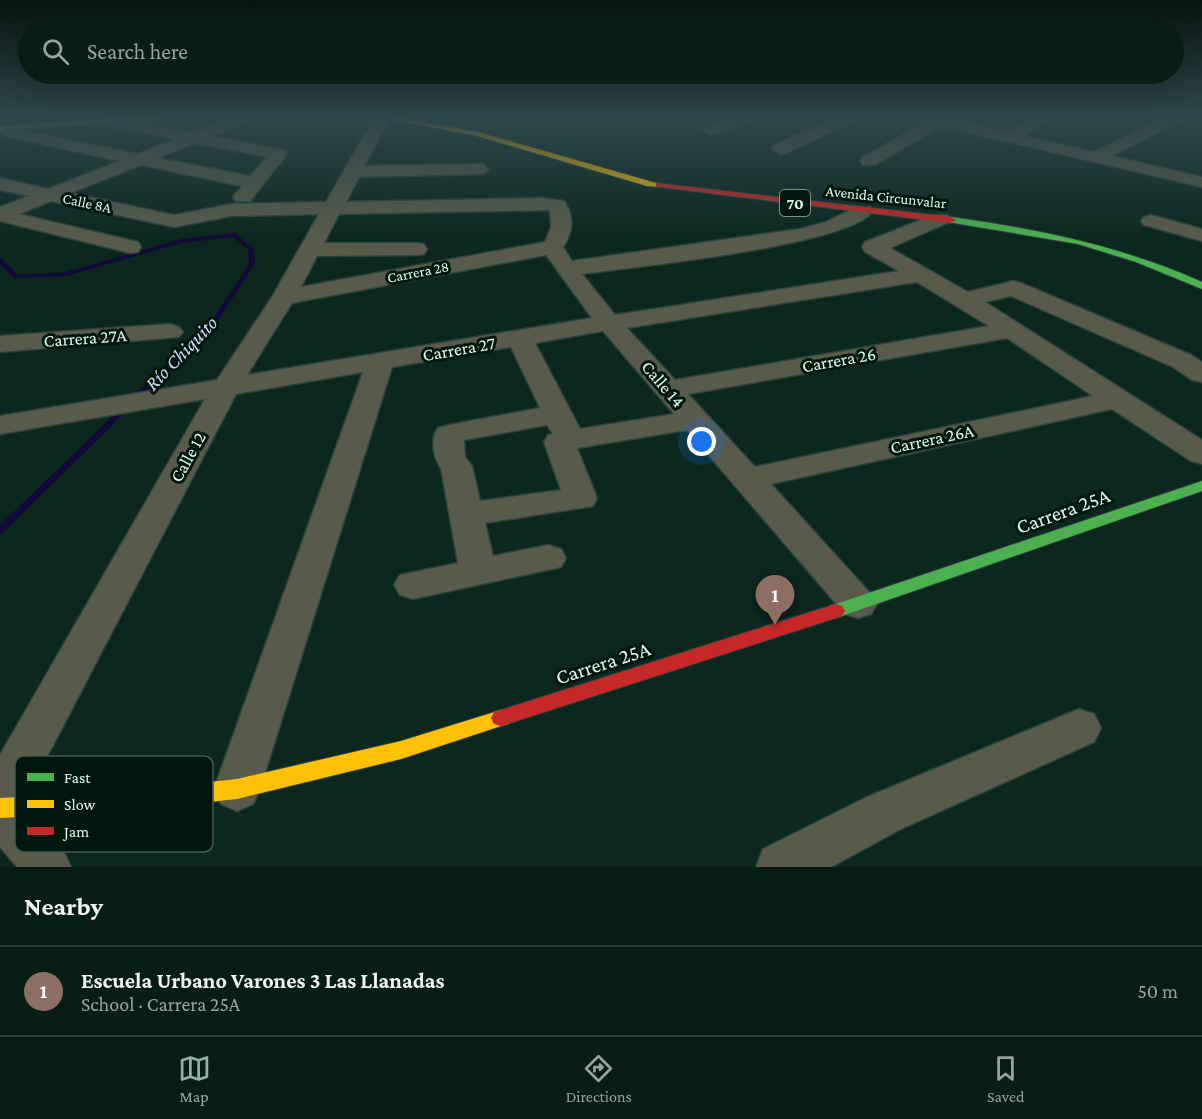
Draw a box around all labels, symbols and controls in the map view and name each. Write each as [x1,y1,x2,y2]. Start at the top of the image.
search box [18,18,1184,84]
icon: search [39,35,72,68]
text: Search here [87,39,188,64]
street label: Avenida Circunvalar [825,183,948,211]
street label: Calle 8A [61,190,113,216]
road number: 70 [780,190,810,216]
street label: Carrera 28 [386,258,450,286]
water label: Río Chiquito [140,311,222,395]
street label: Carrera 27A [43,325,128,351]
street label: Carrera 27 [421,333,497,365]
street label: Carrera 26 [801,344,877,376]
street label: Calle 14 [637,357,689,411]
street label: Carrera 26A [888,420,976,458]
your location [687,427,716,456]
street label: Calle 12 [166,428,210,486]
street label: Carrera 25A [1013,483,1113,539]
pin: 1 [756,576,794,625]
street label: Carrera 25A [553,636,653,690]
legend [15,756,213,852]
text: Fast [64,769,91,786]
text: Slow [64,796,96,813]
text: Jam [62,823,89,841]
text: Nearby [24,892,103,921]
text: Escuela Urbano Varones 3 Las Llanadas [81,968,444,993]
text: 1 [40,980,47,1002]
text: 50 m [1137,980,1178,1002]
text: School · Carrera 25A [81,993,240,1015]
tab: Map [178,1052,211,1105]
tab: Directions [566,1052,632,1105]
tab: Saved [987,1052,1024,1105]

